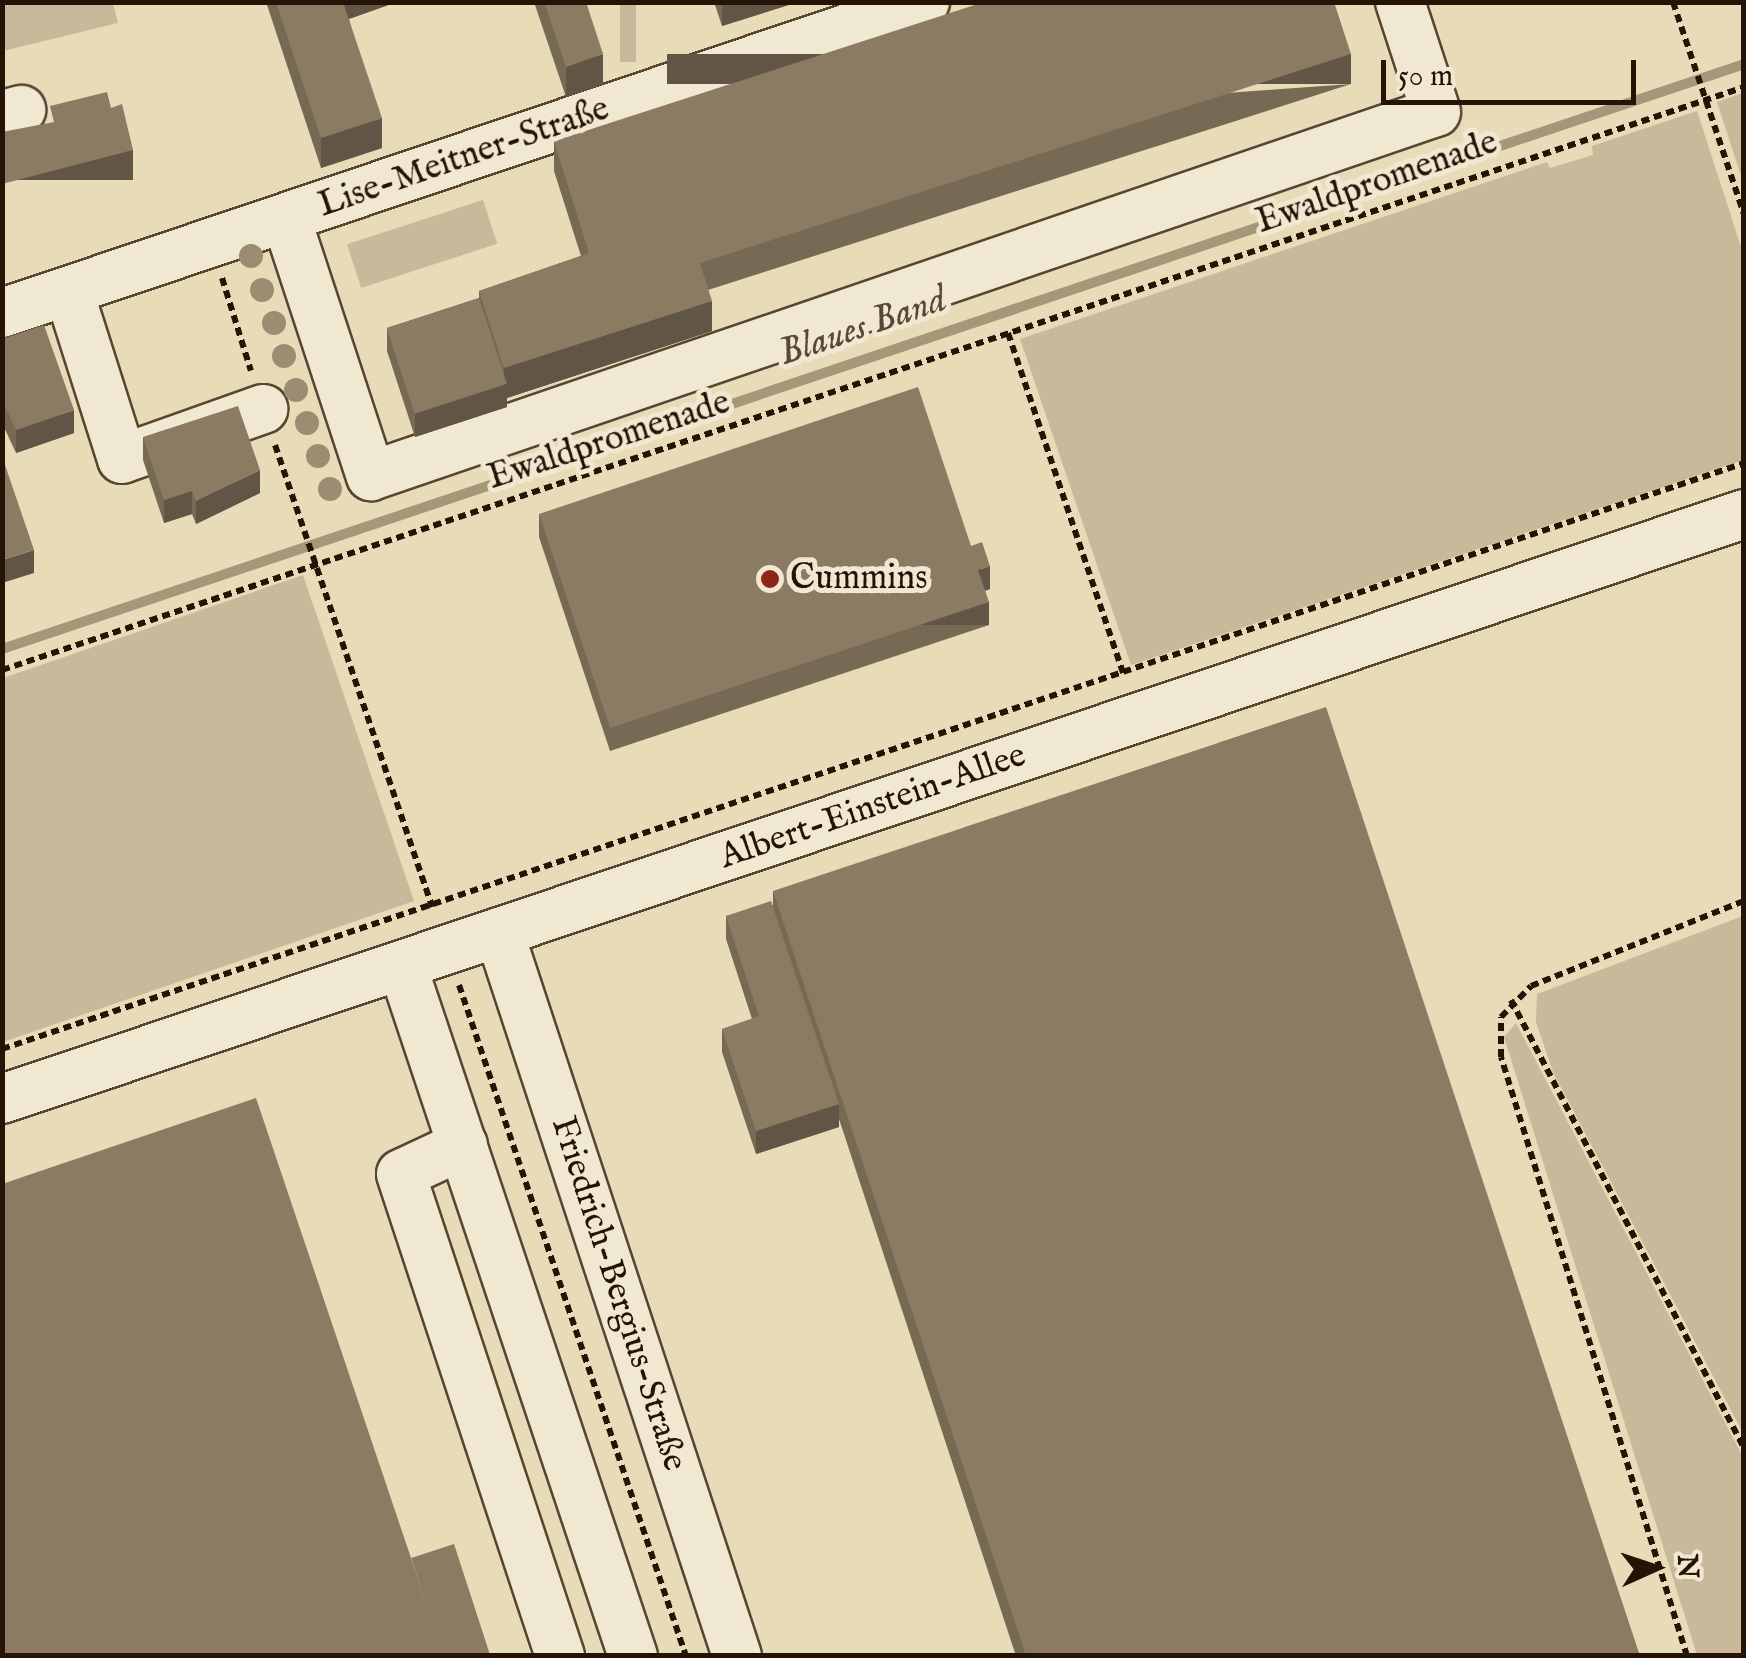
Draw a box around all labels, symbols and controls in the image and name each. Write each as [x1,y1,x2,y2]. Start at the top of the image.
scale bar [1386,40,1641,102]
text: 50 m [1398,58,1453,96]
street label: Lise-Meitner-Straße [313,89,615,227]
street label: Ewaldpromenade [1251,122,1503,244]
water label: Blaues Band [773,278,953,378]
street label: Ewaldpromenade [483,382,735,500]
place label: Cummins [790,558,928,600]
marker: Cummins [759,568,781,590]
street label: Albert-Einstein-Allee [714,735,1032,879]
street label: Friedrich-Bergius-Straße [541,1112,695,1476]
north arrow [1606,1518,1706,1618]
text: N [1668,1553,1705,1579]

